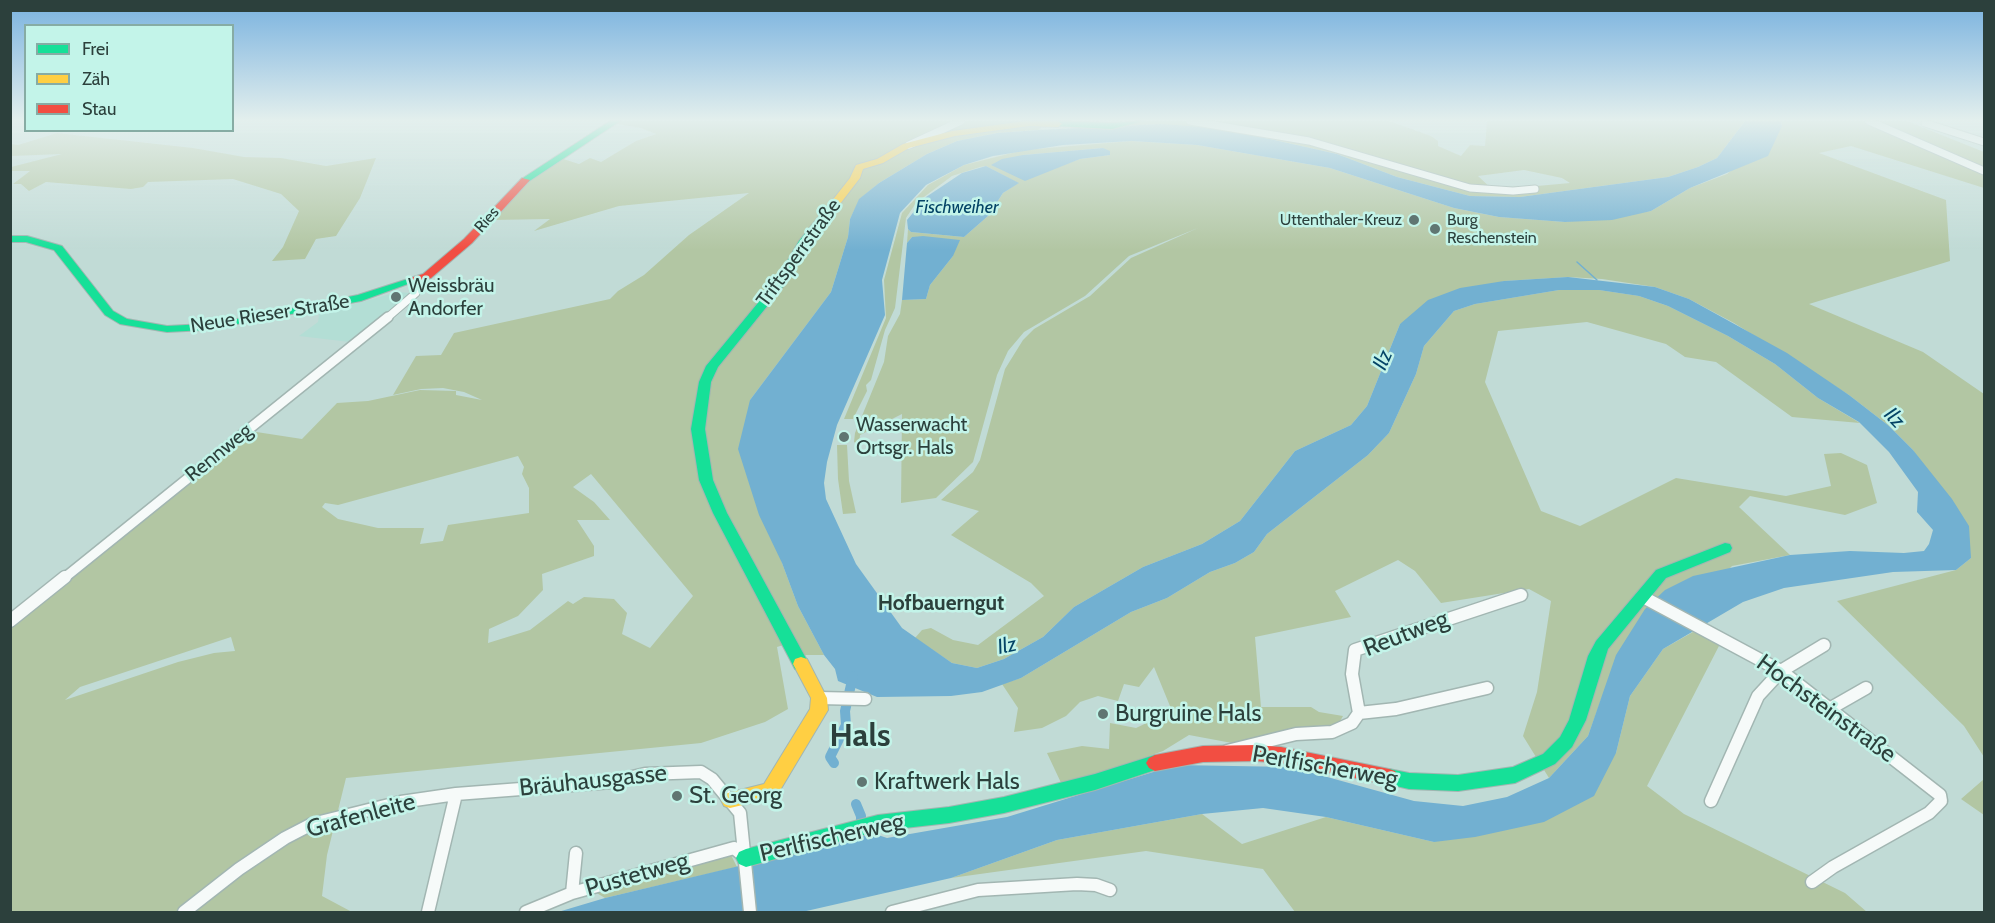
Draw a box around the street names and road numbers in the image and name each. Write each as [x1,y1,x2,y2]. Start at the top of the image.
street label: Triftsperrstraße [752,194,846,312]
street label: Ries [471,203,503,237]
street label: Neue Rieser Straße [189,290,351,338]
street label: Rennweg [181,419,257,487]
street label: Reutweg [1360,605,1452,663]
street label: Hochsteinstraße [1751,649,1901,769]
street label: Perlfischerweg [1250,740,1400,794]
street label: Bräuhausgasse [518,759,668,803]
street label: Grafenleite [303,788,419,844]
street label: Perlfischerweg [757,807,907,869]
street label: Pustetweg [582,847,692,903]

